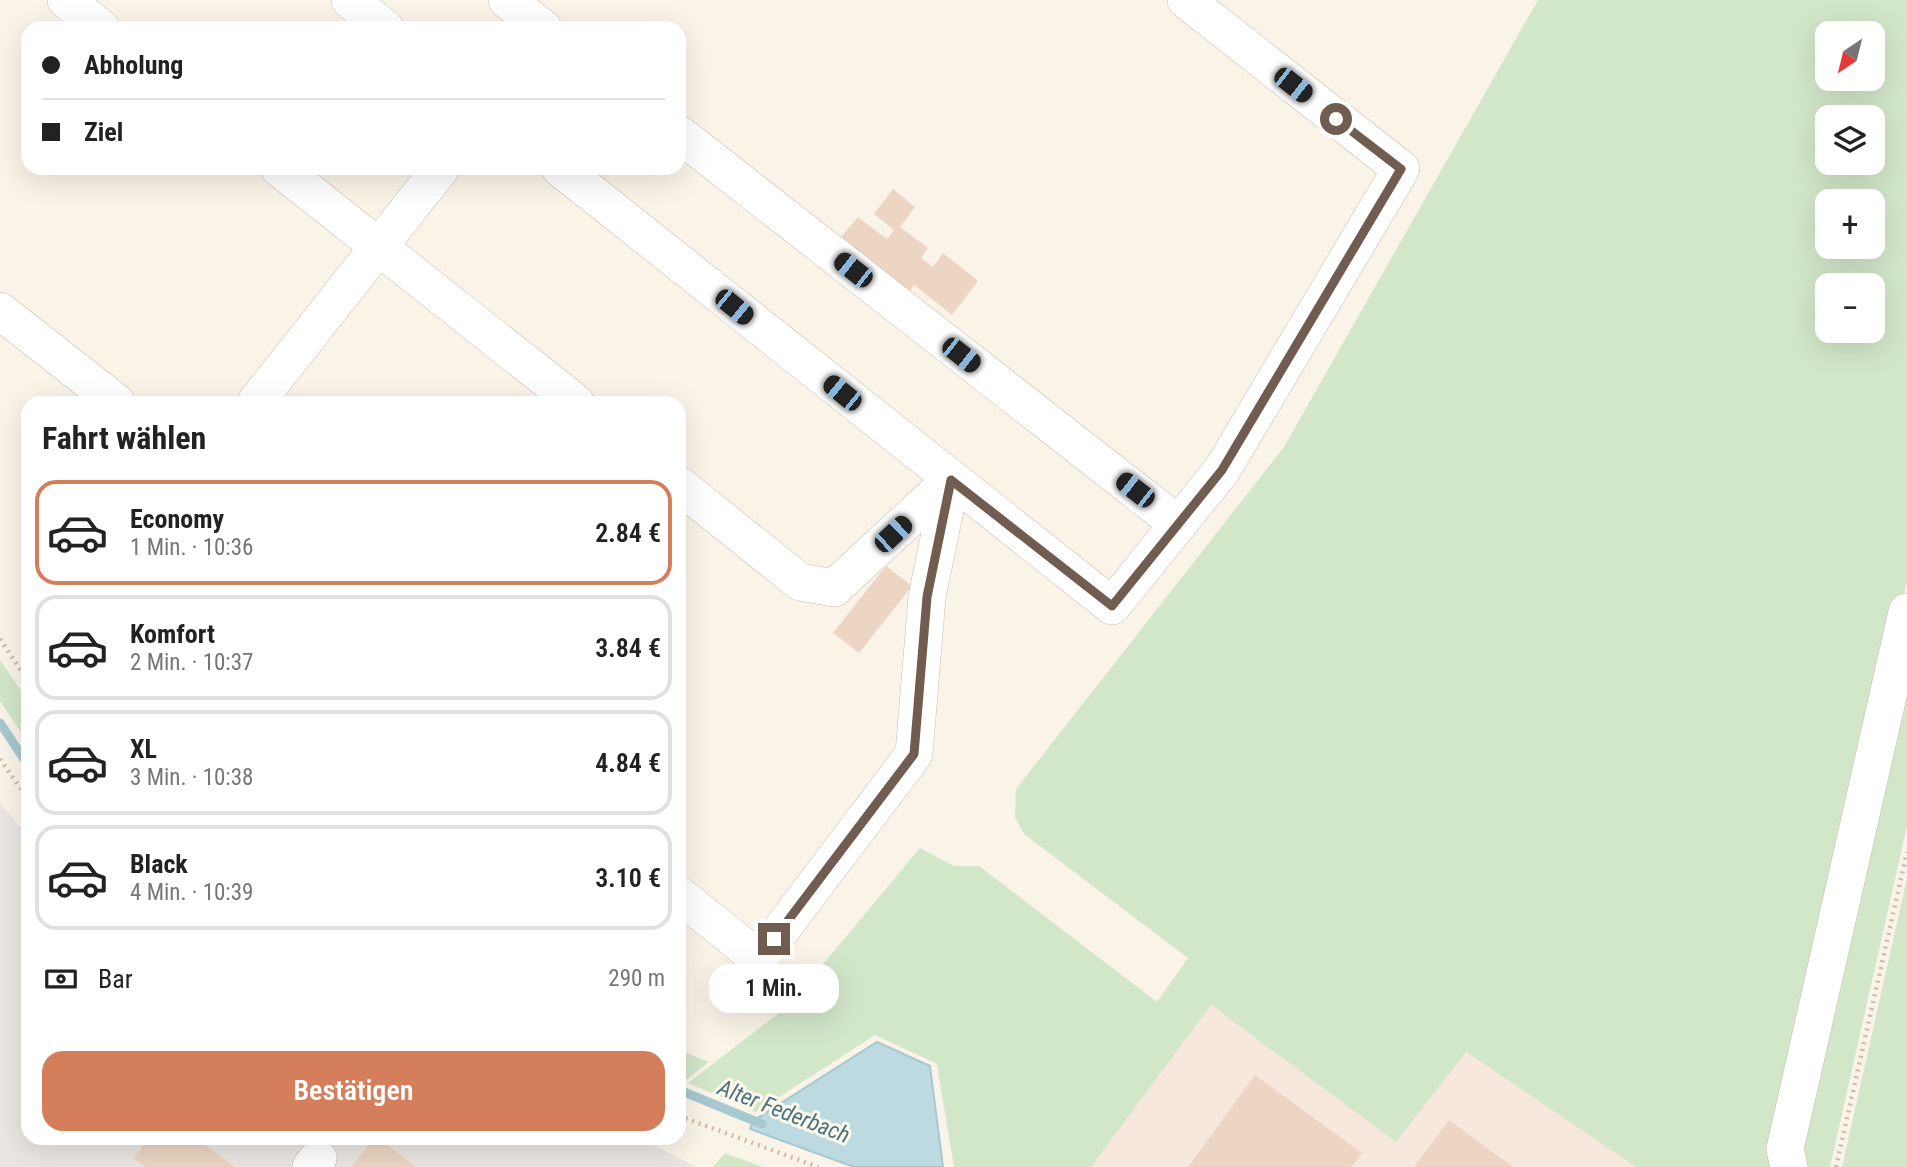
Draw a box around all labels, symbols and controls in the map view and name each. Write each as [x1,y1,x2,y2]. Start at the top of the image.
north arrow [1815,21,1885,91]
map controls [1815,21,1885,343]
text: Abholung [84,50,183,80]
car [1270,64,1317,106]
route start [1320,103,1352,135]
button: layers [1815,105,1885,175]
text: Ziel [84,117,123,147]
button: + [1815,189,1885,259]
car [830,249,877,291]
button: − [1815,273,1885,343]
car [712,286,757,328]
car [938,334,985,376]
car [820,372,865,414]
text: Fahrt wählen [42,419,206,457]
car [1112,469,1159,511]
icon: car [46,501,109,564]
text: Economy [130,504,224,534]
car [871,512,916,556]
text: 2.84 € [595,518,661,548]
text: 1 Min. · 10:36 [130,534,253,561]
icon: car [46,616,109,679]
text: Komfort [130,619,215,649]
text: 3.84 € [595,633,661,663]
text: 2 Min. · 10:37 [130,649,253,676]
icon: car [46,731,109,794]
text: XL [130,734,157,764]
text: 4.84 € [595,748,661,778]
text: 3 Min. · 10:38 [130,764,253,791]
icon: car [46,846,109,909]
text: Black [130,849,188,879]
text: 3.10 € [595,863,661,893]
text: 4 Min. · 10:39 [130,879,253,906]
route end [758,923,790,955]
icon: cash [42,960,80,998]
text: Bar [98,964,133,994]
callout: 1 Min. [709,964,839,1012]
text: 290 m [608,965,665,992]
text: 1 Min. [745,975,803,1002]
button: Bestätigen [42,1051,665,1131]
water label: Alter Federbach [713,1074,854,1149]

